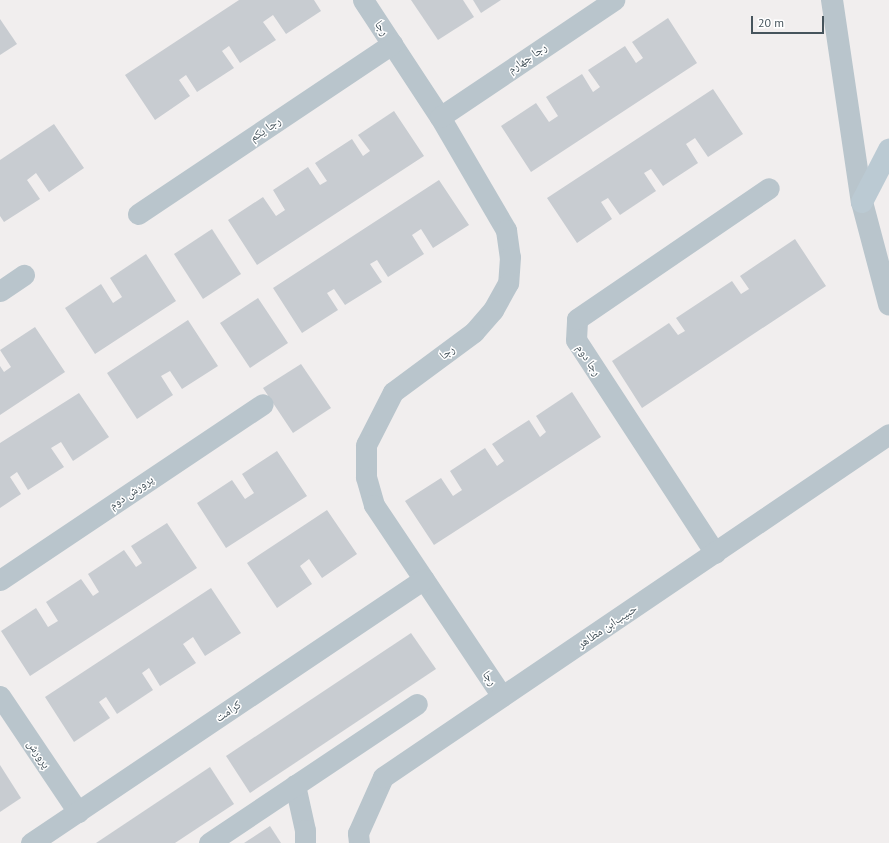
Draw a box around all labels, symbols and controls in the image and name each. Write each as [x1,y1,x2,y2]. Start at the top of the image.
scale bar [753,8,826,34]
text: 20 m [758,15,784,30]
street label: رجا [372,18,392,38]
street label: رجا چهارم [505,40,549,76]
street label: رجا یکم [247,113,283,145]
street label: رجا دوم [573,341,605,379]
street label: رجا [437,342,457,362]
street label: پرورش دوم [106,472,156,512]
street label: حبیب‌ابن مظاهر [575,601,639,651]
street label: رجا [480,668,500,688]
street label: کرامت [212,697,244,725]
street label: پرورش [24,737,54,771]

